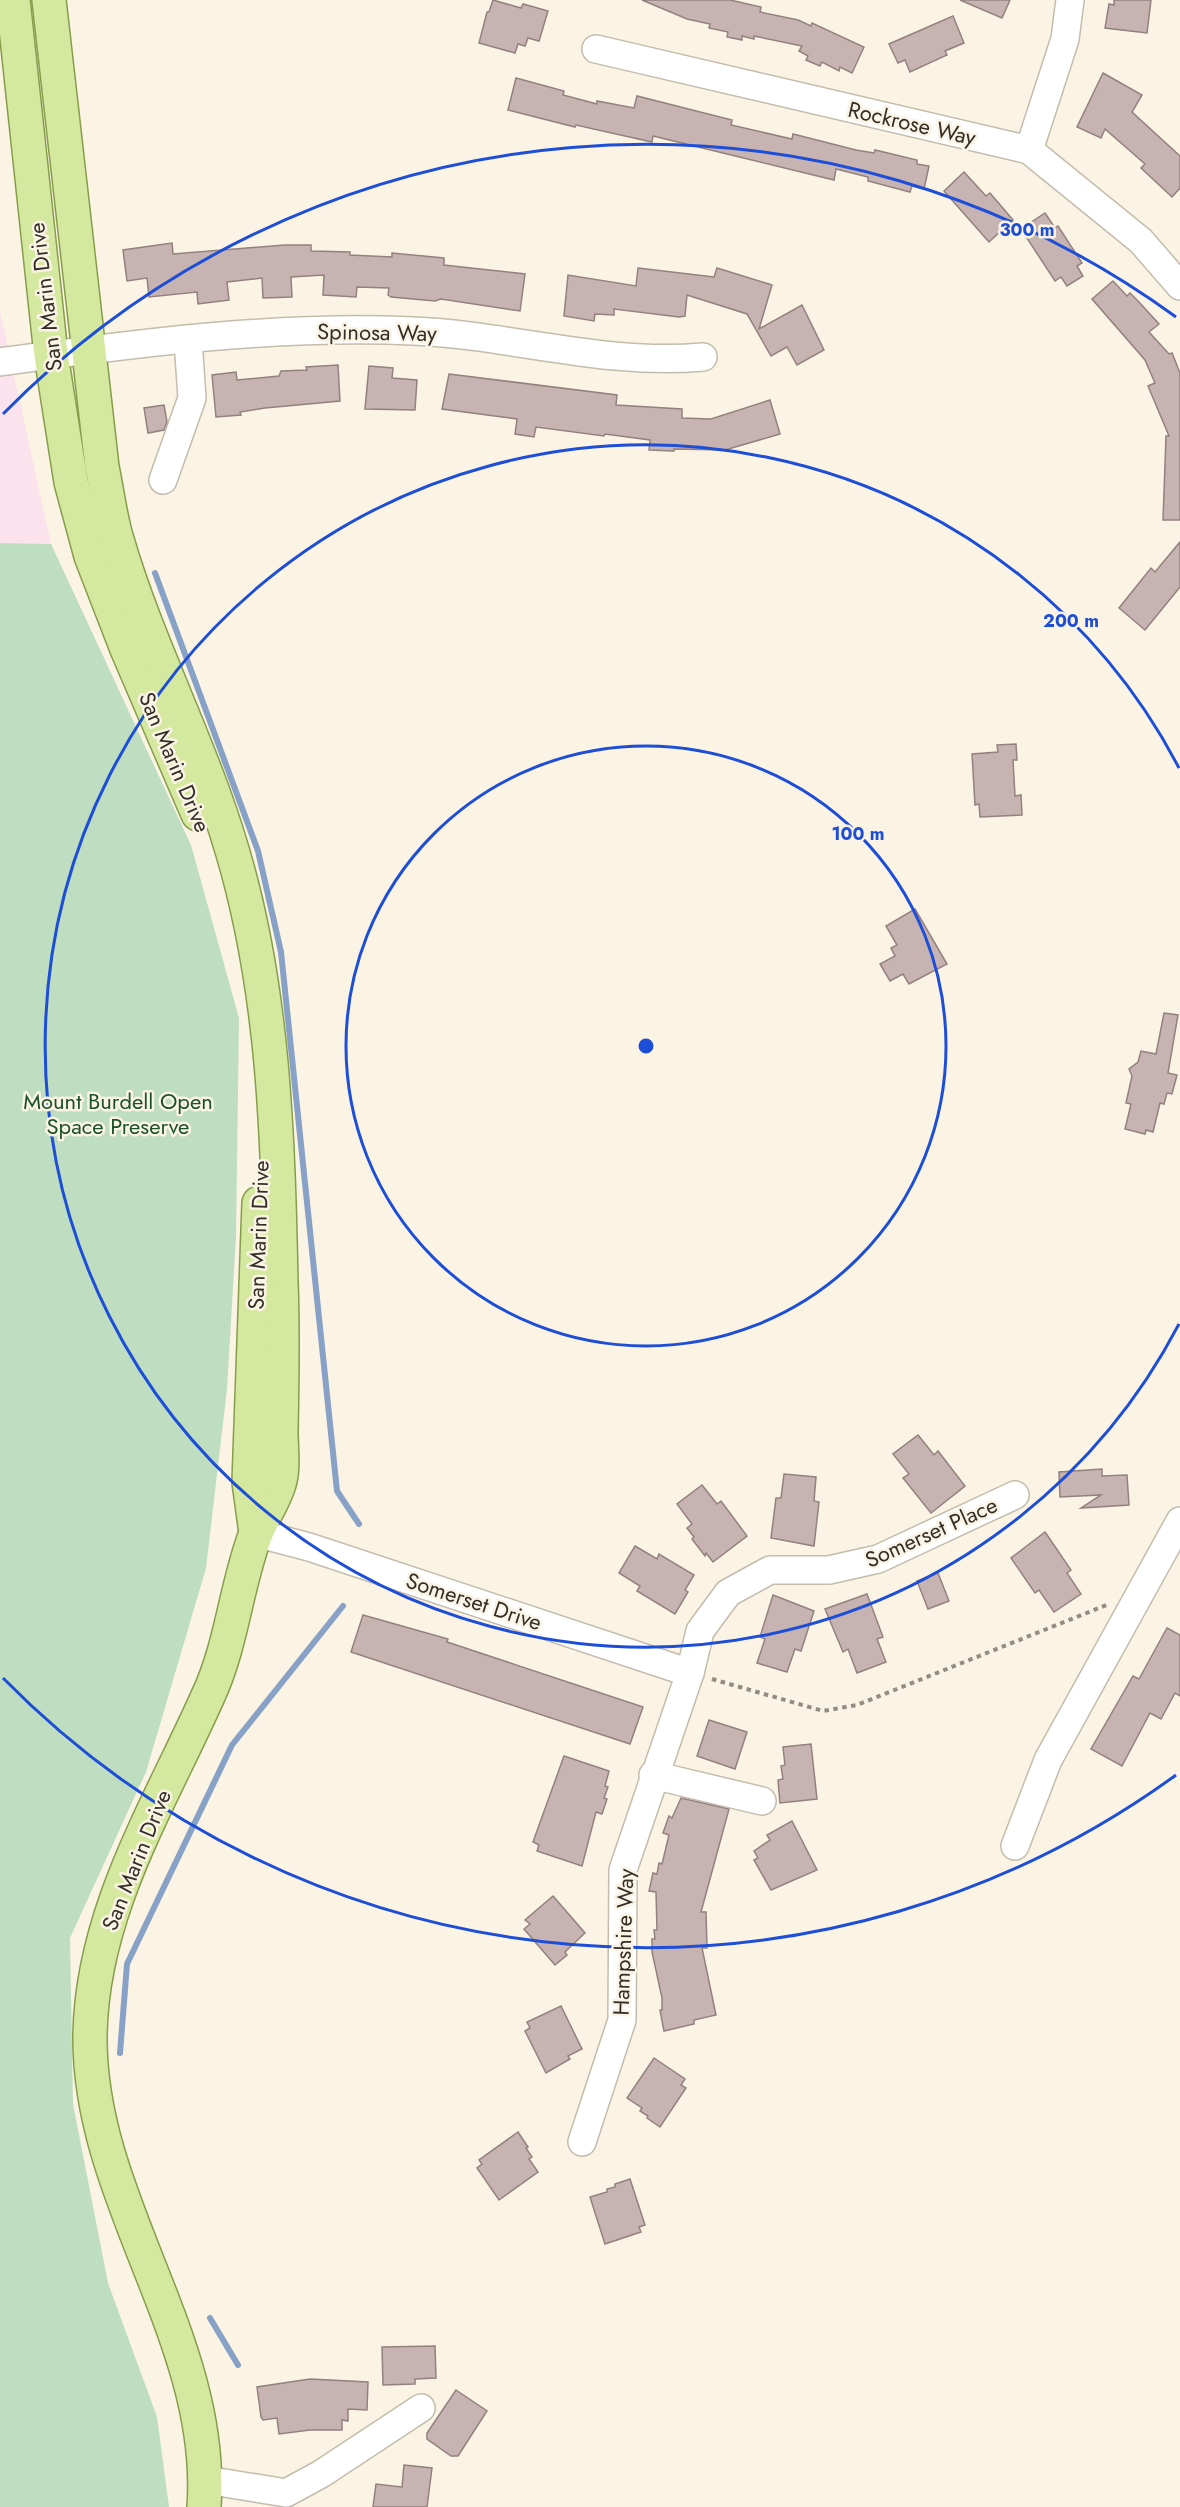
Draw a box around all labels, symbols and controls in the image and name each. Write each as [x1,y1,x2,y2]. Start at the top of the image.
street label: Rockrose Way [845,93,979,153]
text: 300 m [999,217,1055,243]
street label: San Marin Drive [20,221,70,373]
street label: Spinosa Way [317,315,437,349]
text: 200 m [1043,608,1099,634]
street label: San Marin Drive [131,687,219,837]
text: 100 m [831,821,885,847]
centre of rings [636,1036,656,1056]
park label: Mount Burdell Open Space Preserve [23,1085,213,1142]
street label: San Marin Drive [239,1160,277,1310]
street label: Somerset Place [860,1489,1002,1575]
street label: Somerset Drive [402,1564,546,1638]
street label: San Marin Drive [93,1785,179,1935]
street label: Hampshire Way [604,1868,642,2016]

